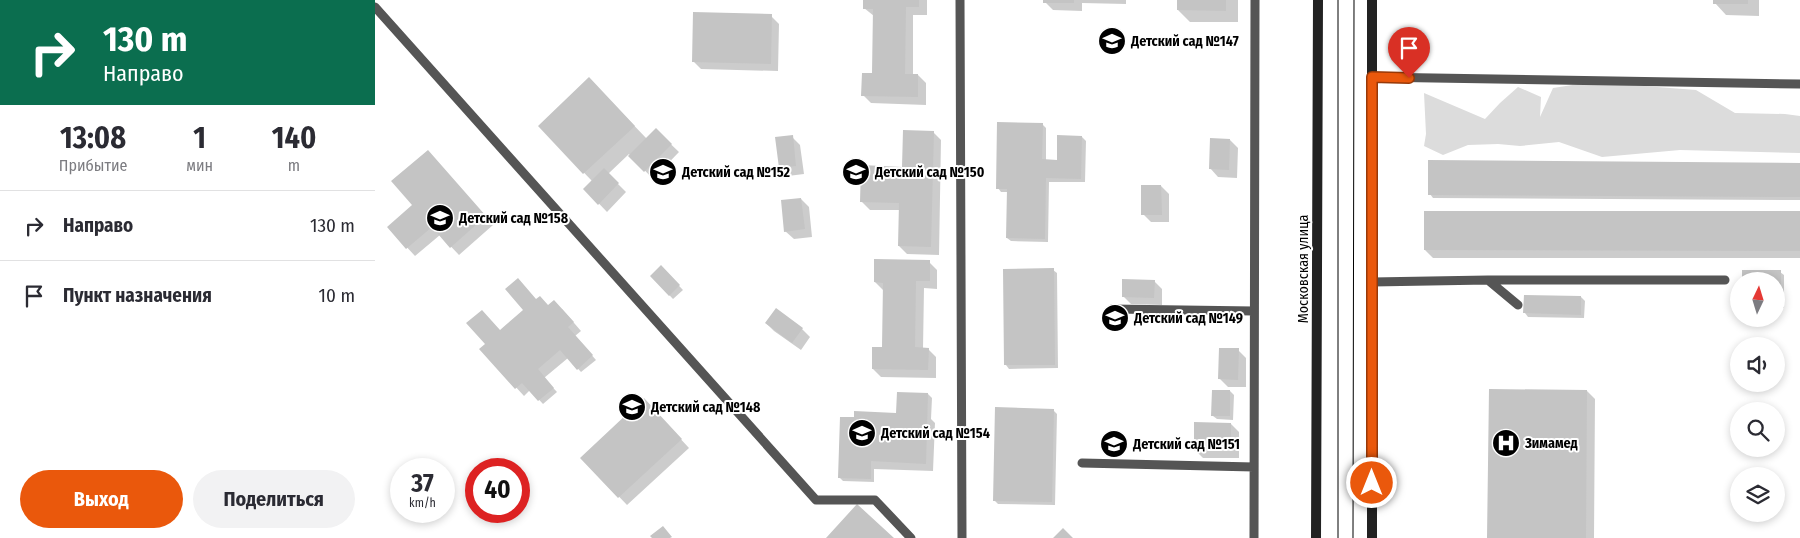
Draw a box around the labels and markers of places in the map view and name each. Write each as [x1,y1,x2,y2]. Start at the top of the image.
school or university icon: Детский сад №147 [1097,26,1127,56]
pin [1388,27,1430,78]
place label: Детский сад №147 [1130,33,1239,50]
school or university icon: Детский сад №152 [648,157,678,187]
school or university icon: Детский сад №150 [841,157,871,187]
place label: Детский сад №152 [681,164,790,181]
place label: Детский сад №150 [874,164,985,181]
school or university icon: Детский сад №158 [425,203,455,233]
place label: Детский сад №158 [458,210,569,227]
school or university icon: Детский сад №149 [1100,303,1130,333]
place label: Детский сад №149 [1133,310,1243,327]
school or university icon: Детский сад №148 [617,392,647,422]
place label: Детский сад №148 [650,399,761,416]
school or university icon: Детский сад №154 [847,418,877,448]
place label: Детский сад №154 [880,425,990,442]
hospital icon: Зимамед [1491,428,1521,458]
school or university icon: Детский сад №151 [1099,429,1129,459]
place label: Зимамед [1524,435,1578,452]
place label: Детский сад №151 [1132,436,1240,453]

